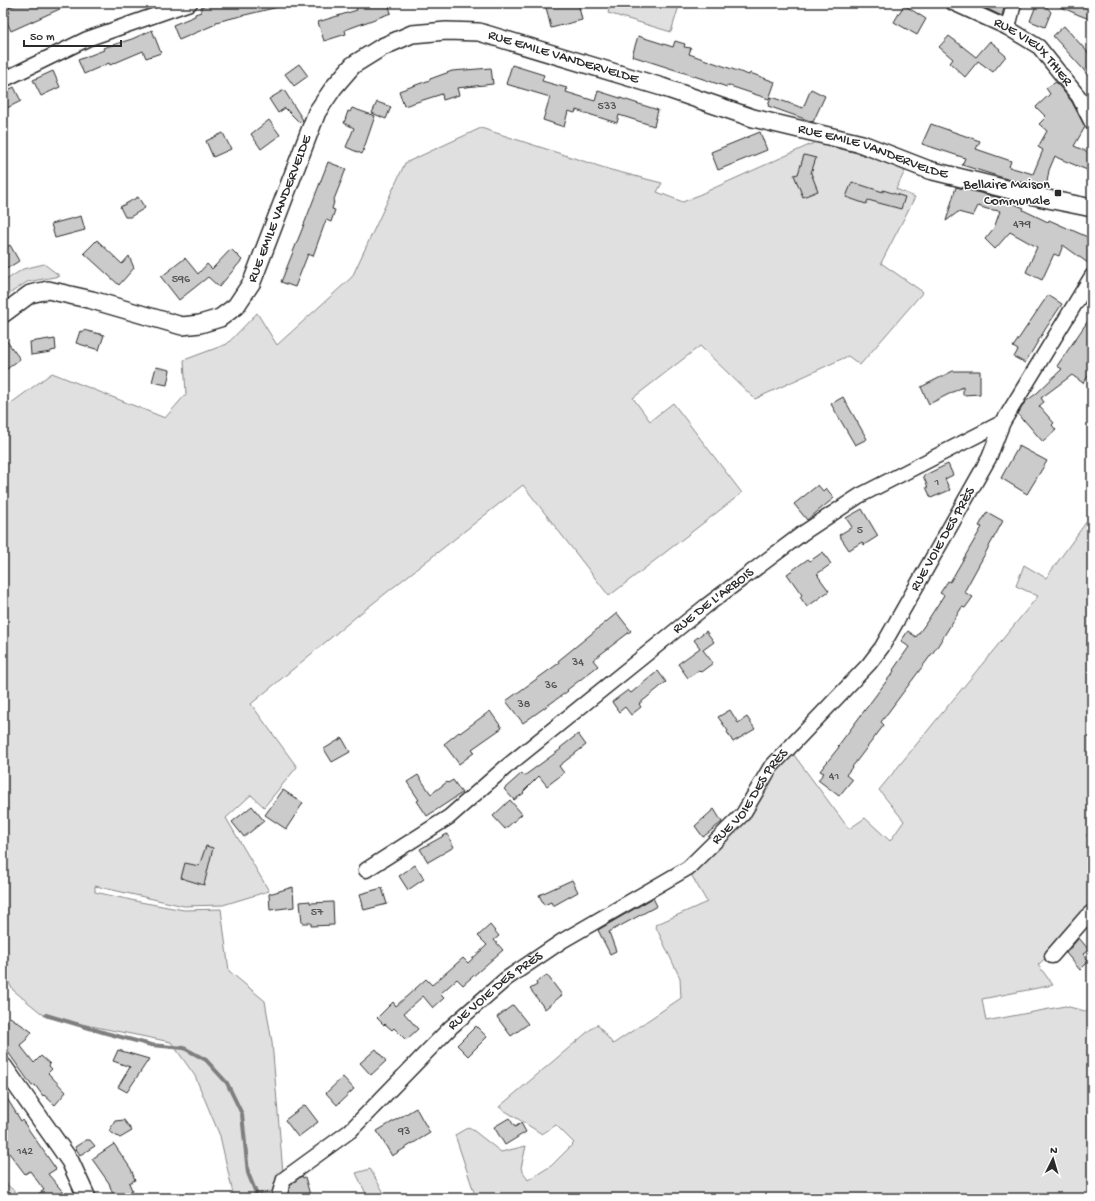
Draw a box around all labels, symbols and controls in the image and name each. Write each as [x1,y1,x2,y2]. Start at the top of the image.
street label: RUE VIEUX THIER [991,14,1076,90]
scale bar [24,22,121,48]
street label: RUE EMILE VANDERVELDE [486,27,642,88]
text: 50 m [30,31,55,45]
house number: 533 [598,100,616,114]
street label: RUE EMILE VANDERVELDE [796,121,951,183]
street label: RUE EMILE VANDERVELDE [244,132,316,285]
place label: Bellaire Maison Communale [963,177,1051,210]
marker: Bellaire Maison Communale [1053,188,1063,198]
house number: 479 [1013,218,1031,232]
house number: 596 [172,273,191,287]
house number: 1 [934,476,940,490]
street label: RUE VOIE DES PRÈS [907,484,979,594]
house number: 5 [857,524,863,538]
street label: RUE DE L'ARBOIS [669,564,758,638]
house number: 34 [571,656,584,670]
house number: 36 [544,679,558,693]
house number: 38 [517,698,531,712]
street label: RUE VOIE DES PRÈS [708,745,793,848]
house number: 41 [829,770,839,784]
house number: 57 [311,906,324,920]
street label: RUE VOIE DES PRÈS [445,948,547,1034]
house number: 93 [397,1125,410,1139]
north arrow [1033,1139,1073,1179]
house number: 142 [16,1145,33,1159]
text: N [1050,1145,1058,1157]

